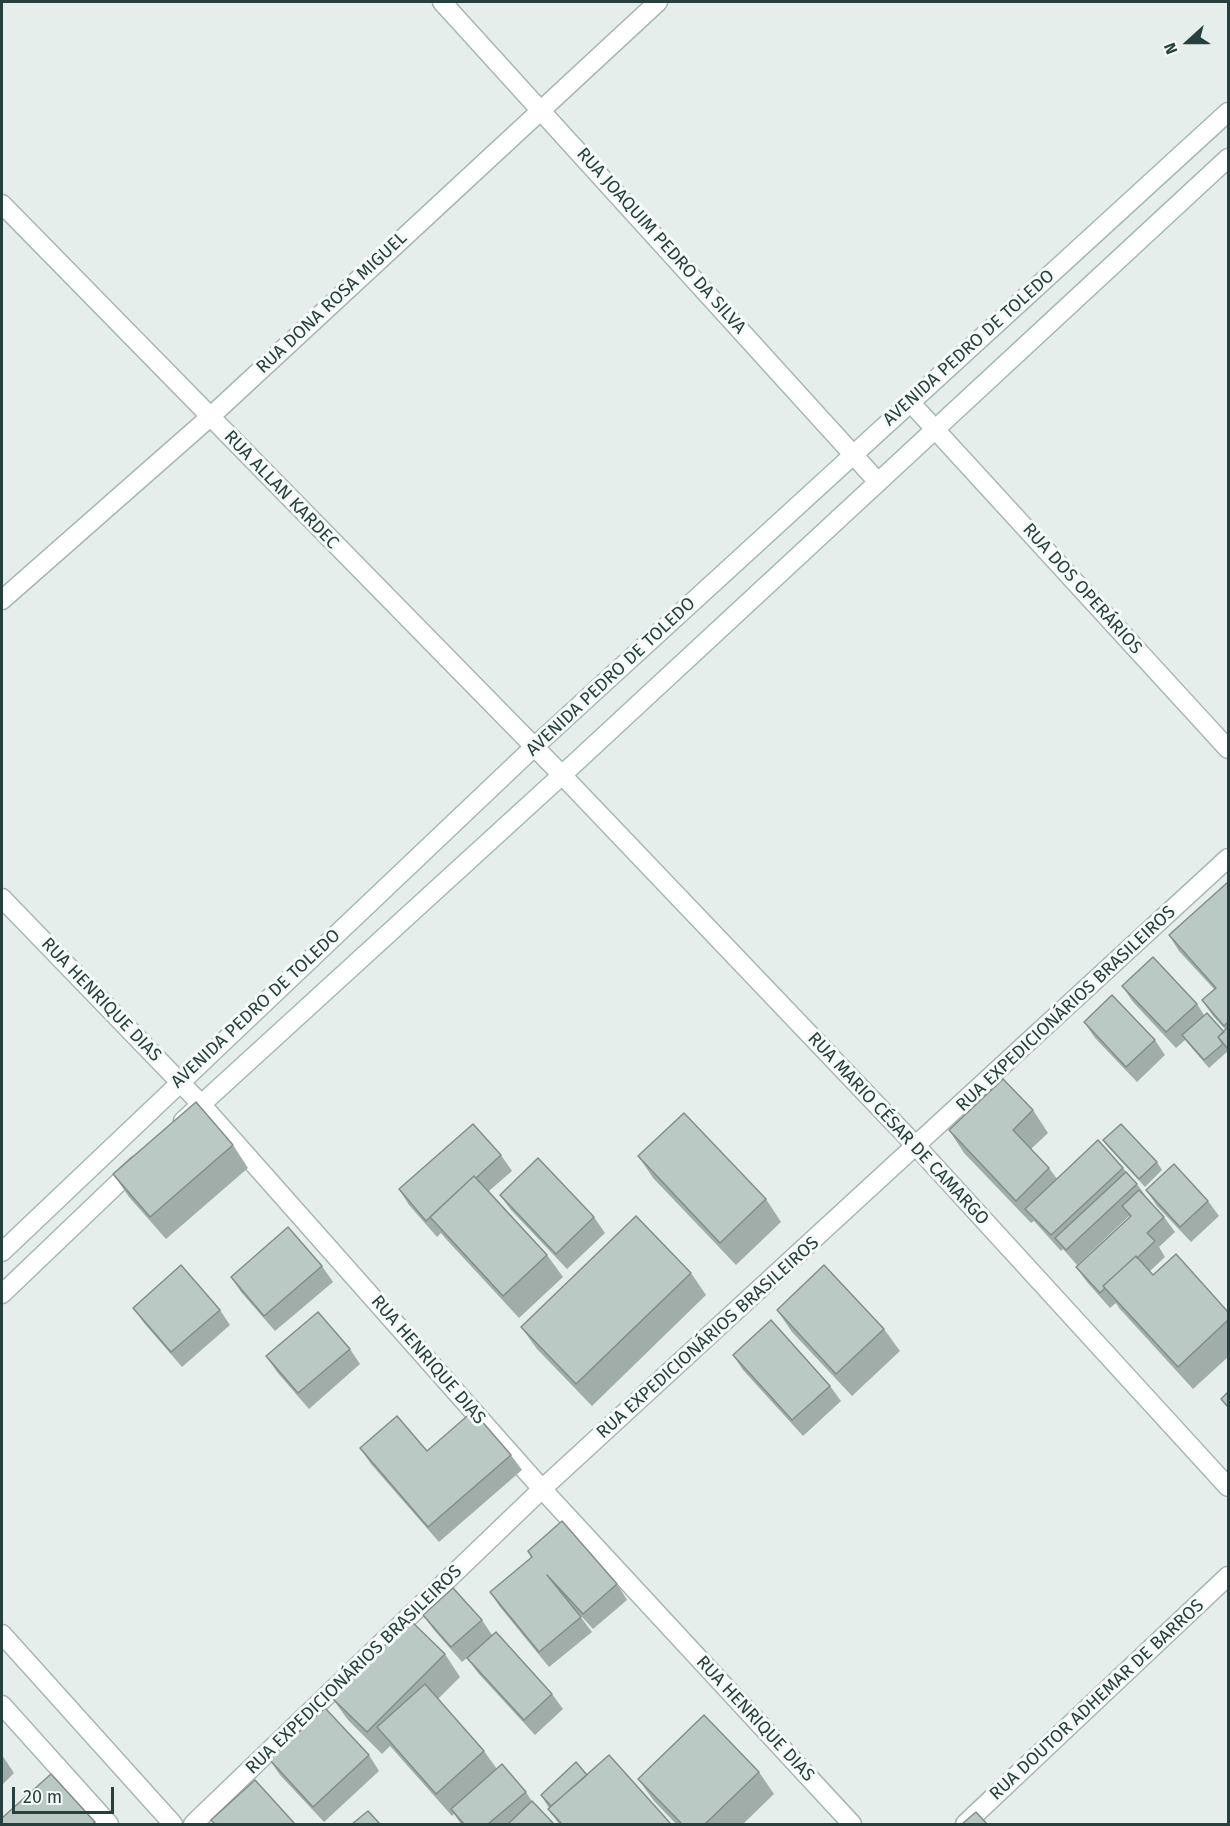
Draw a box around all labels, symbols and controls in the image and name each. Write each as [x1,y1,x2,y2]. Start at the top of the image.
north arrow [1158,12,1218,72]
text: N [1160,40,1182,57]
street label: RUA JOAQUIM PEDRO DA SILVA [572,144,750,338]
street label: RUA DONA ROSA MIGUEL [252,228,412,378]
street label: AVENIDA PEDRO DE TOLEDO [879,265,1059,431]
street label: RUA ALLAN KARDEC [219,426,343,554]
street label: RUA DOS OPERÁRIOS [1018,519,1146,659]
street label: AVENIDA PEDRO DE TOLEDO [522,593,700,761]
street label: RUA EXPEDICIONÁRIOS BRASILEIROS [952,902,1180,1116]
street label: AVENIDA PEDRO DE TOLEDO [167,925,345,1093]
street label: RUA HENRIQUE DIAS [36,934,166,1066]
street label: RUA MARIO CÉSAR DE CAMARGO [803,1028,993,1230]
street label: RUA EXPEDICIONÁRIOS BRASILEIROS [592,1232,824,1444]
street label: RUA HENRIQUE DIAS [366,1291,490,1429]
street label: RUA EXPEDICIONÁRIOS BRASILEIROS [242,1561,466,1779]
street label: RUA DOUTOR ADHEMAR DE BARROS [985,1595,1209,1805]
street label: RUA HENRIQUE DIAS [691,1652,819,1786]
scale bar [15,1775,117,1813]
text: 20 m [23,1786,62,1808]

